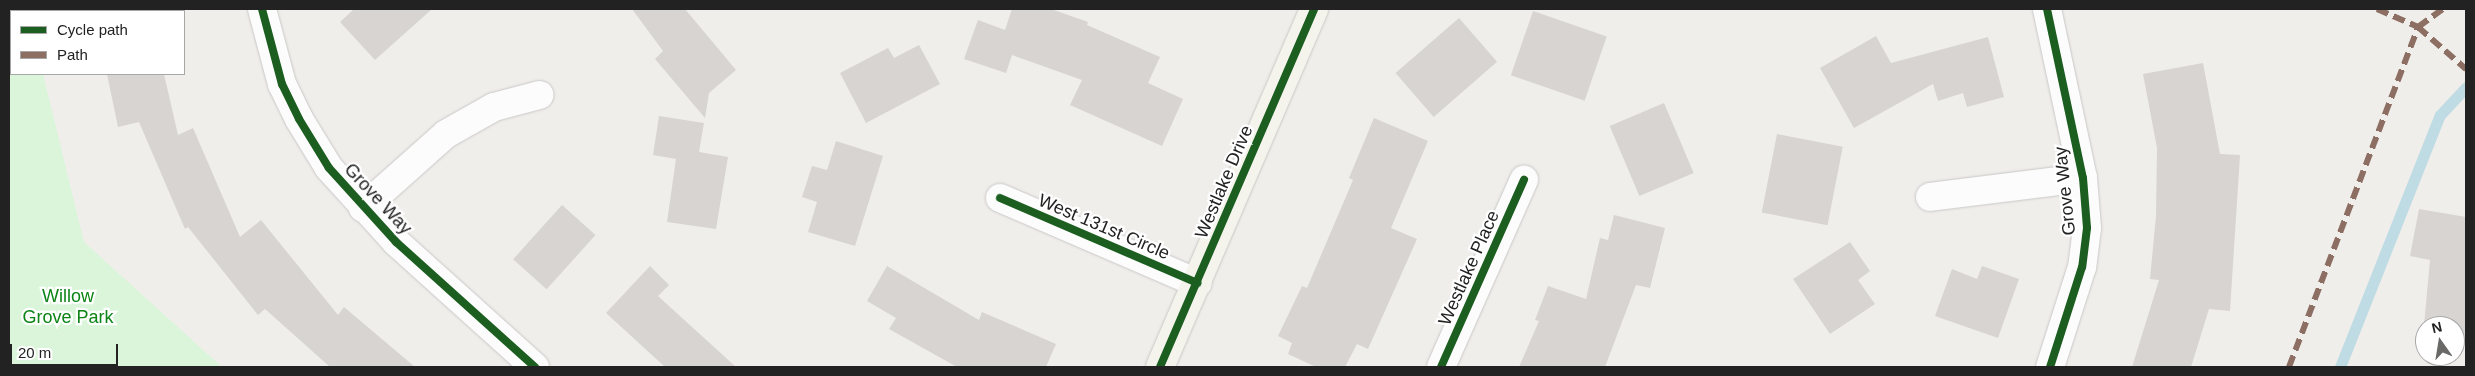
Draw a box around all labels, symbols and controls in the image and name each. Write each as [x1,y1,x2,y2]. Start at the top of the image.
legend [10,10,185,75]
text: Cycle path [57,21,128,38]
text: Path [57,46,88,63]
street label: Westlake Drive [1190,122,1258,242]
street label: Grove Way [2050,145,2080,237]
street label: Grove Way [340,159,416,239]
street label: West 131st Circle [1035,190,1173,264]
street label: Westlake Place [1434,207,1504,329]
park label: Willow Grove Park [22,286,114,328]
north arrow [2415,316,2465,366]
text: N [2430,318,2444,336]
scale bar [12,334,120,366]
text: 20 m [18,344,51,361]

